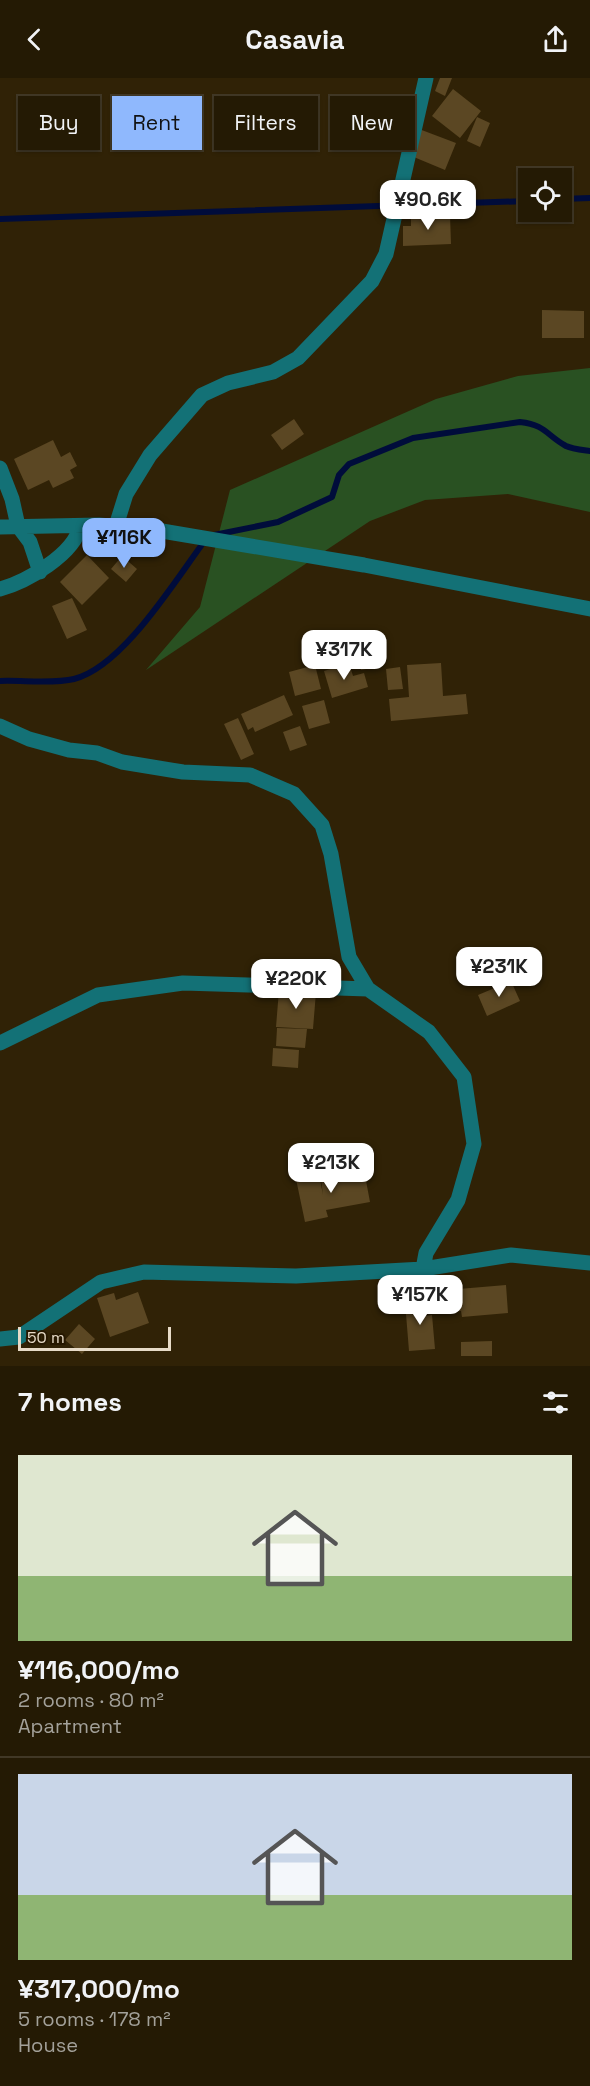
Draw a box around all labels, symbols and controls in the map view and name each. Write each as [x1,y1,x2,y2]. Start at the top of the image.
text: Casavia [245,22,345,57]
icon: back [18,23,51,56]
icon: share [539,23,572,56]
chip: Buy [18,96,100,150]
chip: Rent [112,96,202,150]
chip: Filters [214,96,318,150]
chip: New [330,96,415,150]
map controls [518,168,572,222]
button: locate [518,168,572,222]
pin: ¥90.6K [379,180,477,231]
text: ¥90.6K [394,186,462,212]
pin: ¥116K [82,518,166,569]
text: ¥116K [96,524,152,550]
pin: ¥317K [302,630,386,681]
text: ¥317K [316,636,372,662]
pin: ¥231K [457,947,541,998]
text: ¥231K [470,953,528,979]
pin: ¥220K [254,959,338,1010]
text: ¥220K [265,965,327,991]
pin: ¥213K [289,1143,373,1194]
text: ¥213K [302,1149,360,1175]
pin: ¥157K [378,1275,462,1326]
text: ¥157K [392,1281,448,1307]
scale bar [18,1324,171,1352]
text: 50 m [27,1327,65,1348]
text: 7 homes [18,1385,122,1419]
icon: filters [539,1386,572,1419]
icon: home [241,1494,349,1602]
text: ¥116,000/mo [18,1653,180,1687]
text: 2 rooms · 80 m² [18,1687,164,1713]
text: Apartment [18,1713,122,1739]
icon: home [241,1813,349,1921]
text: ¥317,000/mo [18,1972,180,2006]
text: 5 rooms · 178 m² [18,2006,170,2032]
text: House [18,2032,78,2058]

